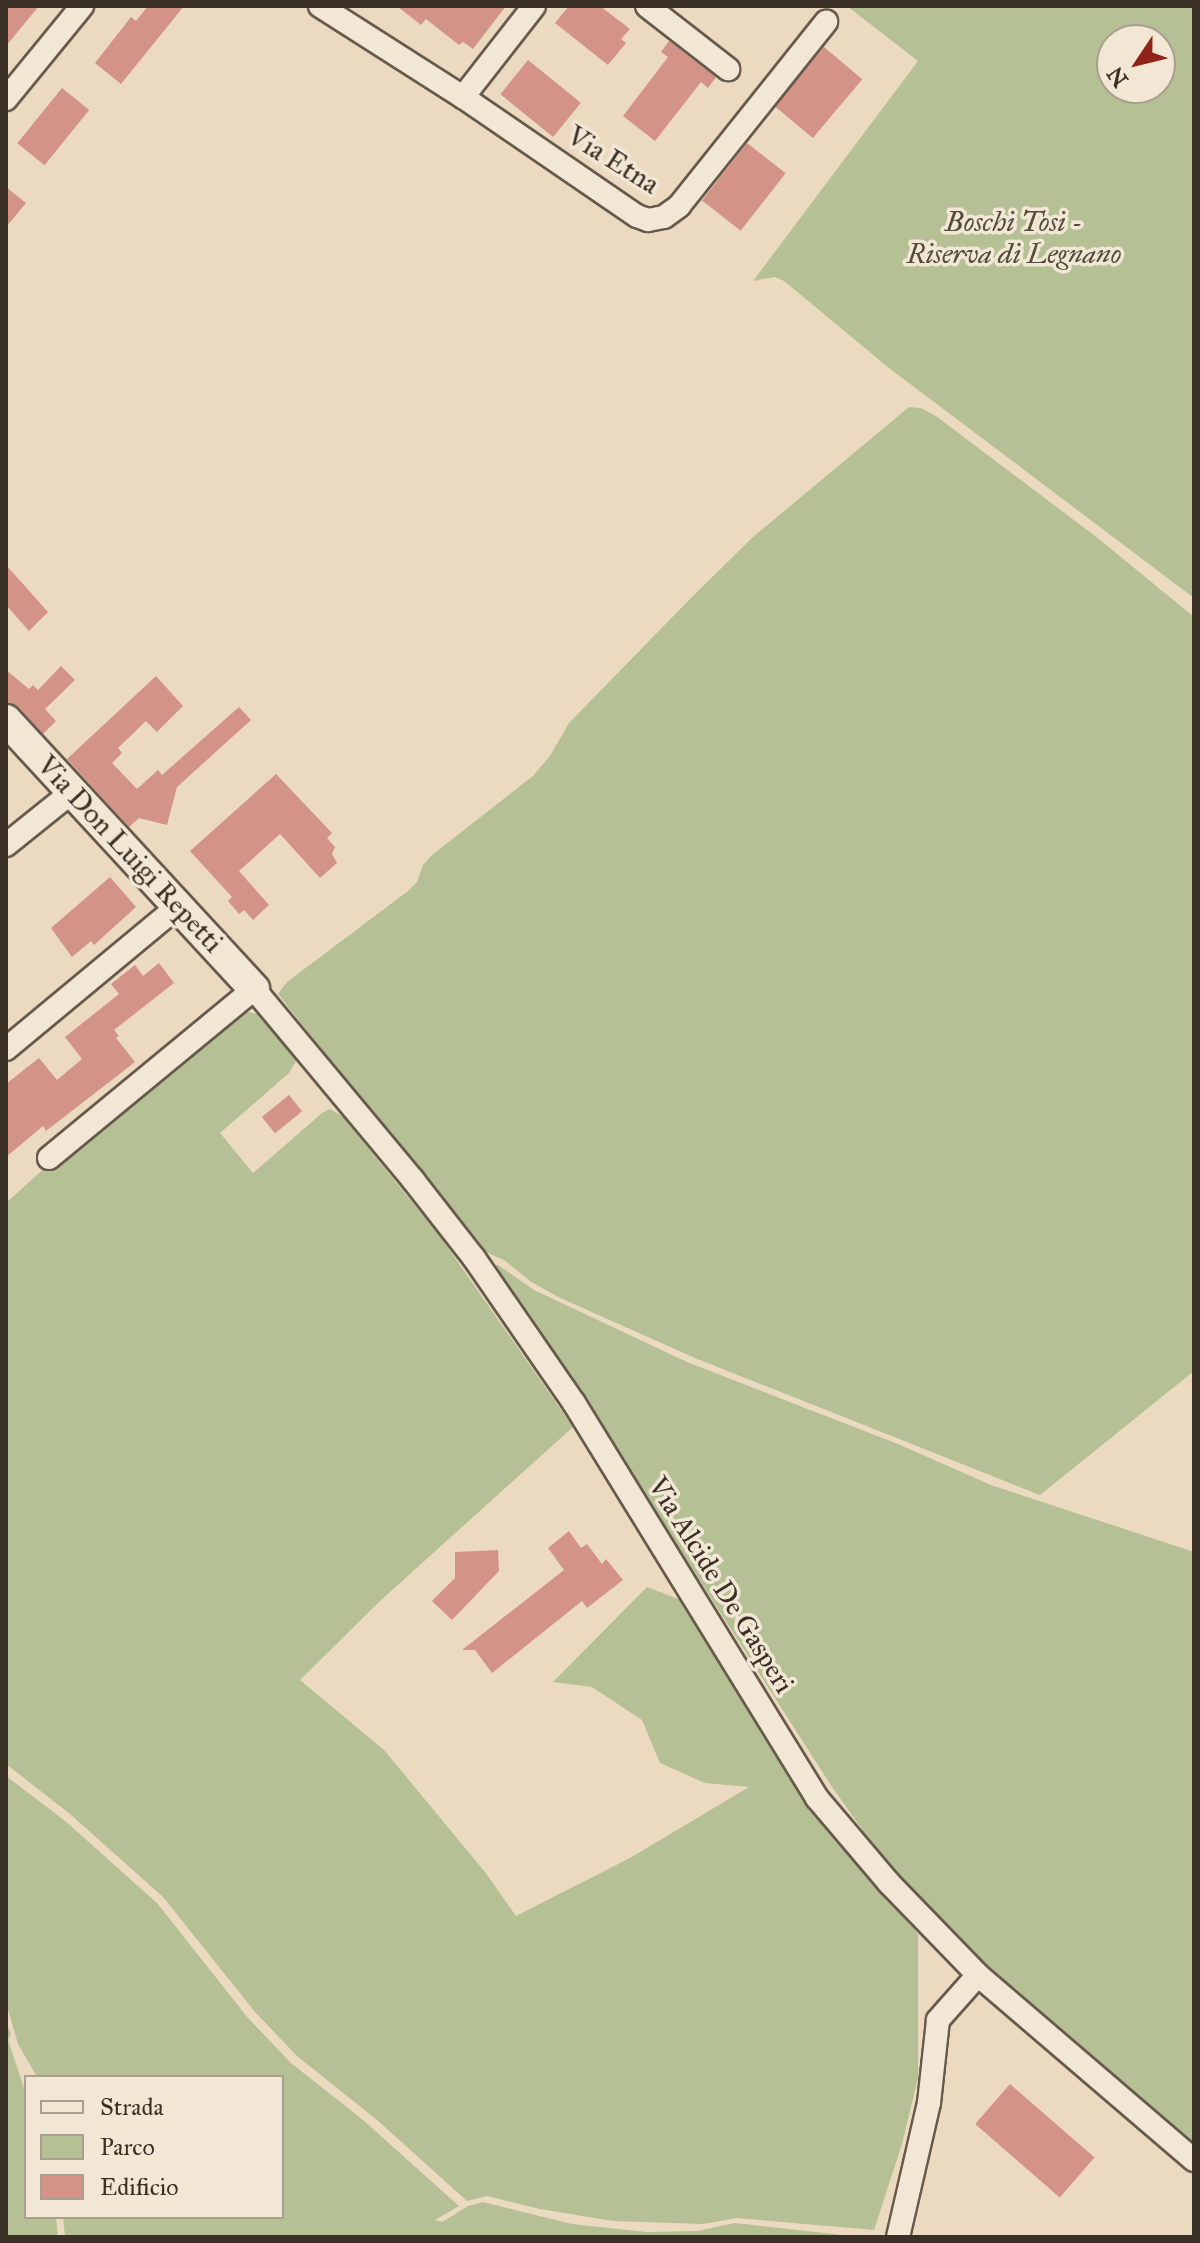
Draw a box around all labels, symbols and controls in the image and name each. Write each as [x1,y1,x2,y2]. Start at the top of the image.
north arrow [1096,24,1176,104]
text: N [1101,62,1134,92]
street label: Via Etna [561,119,665,201]
park label: Boschi Tosi - Riserva di Legnano [907,205,1121,271]
street label: Via Don Luigi Repetti [30,749,230,959]
street label: Via Alcide De Gasperi [641,1471,801,1699]
legend [24,2075,284,2219]
text: Strada [100,2092,164,2122]
text: Parco [100,2132,155,2162]
text: Edificio [100,2172,179,2202]

